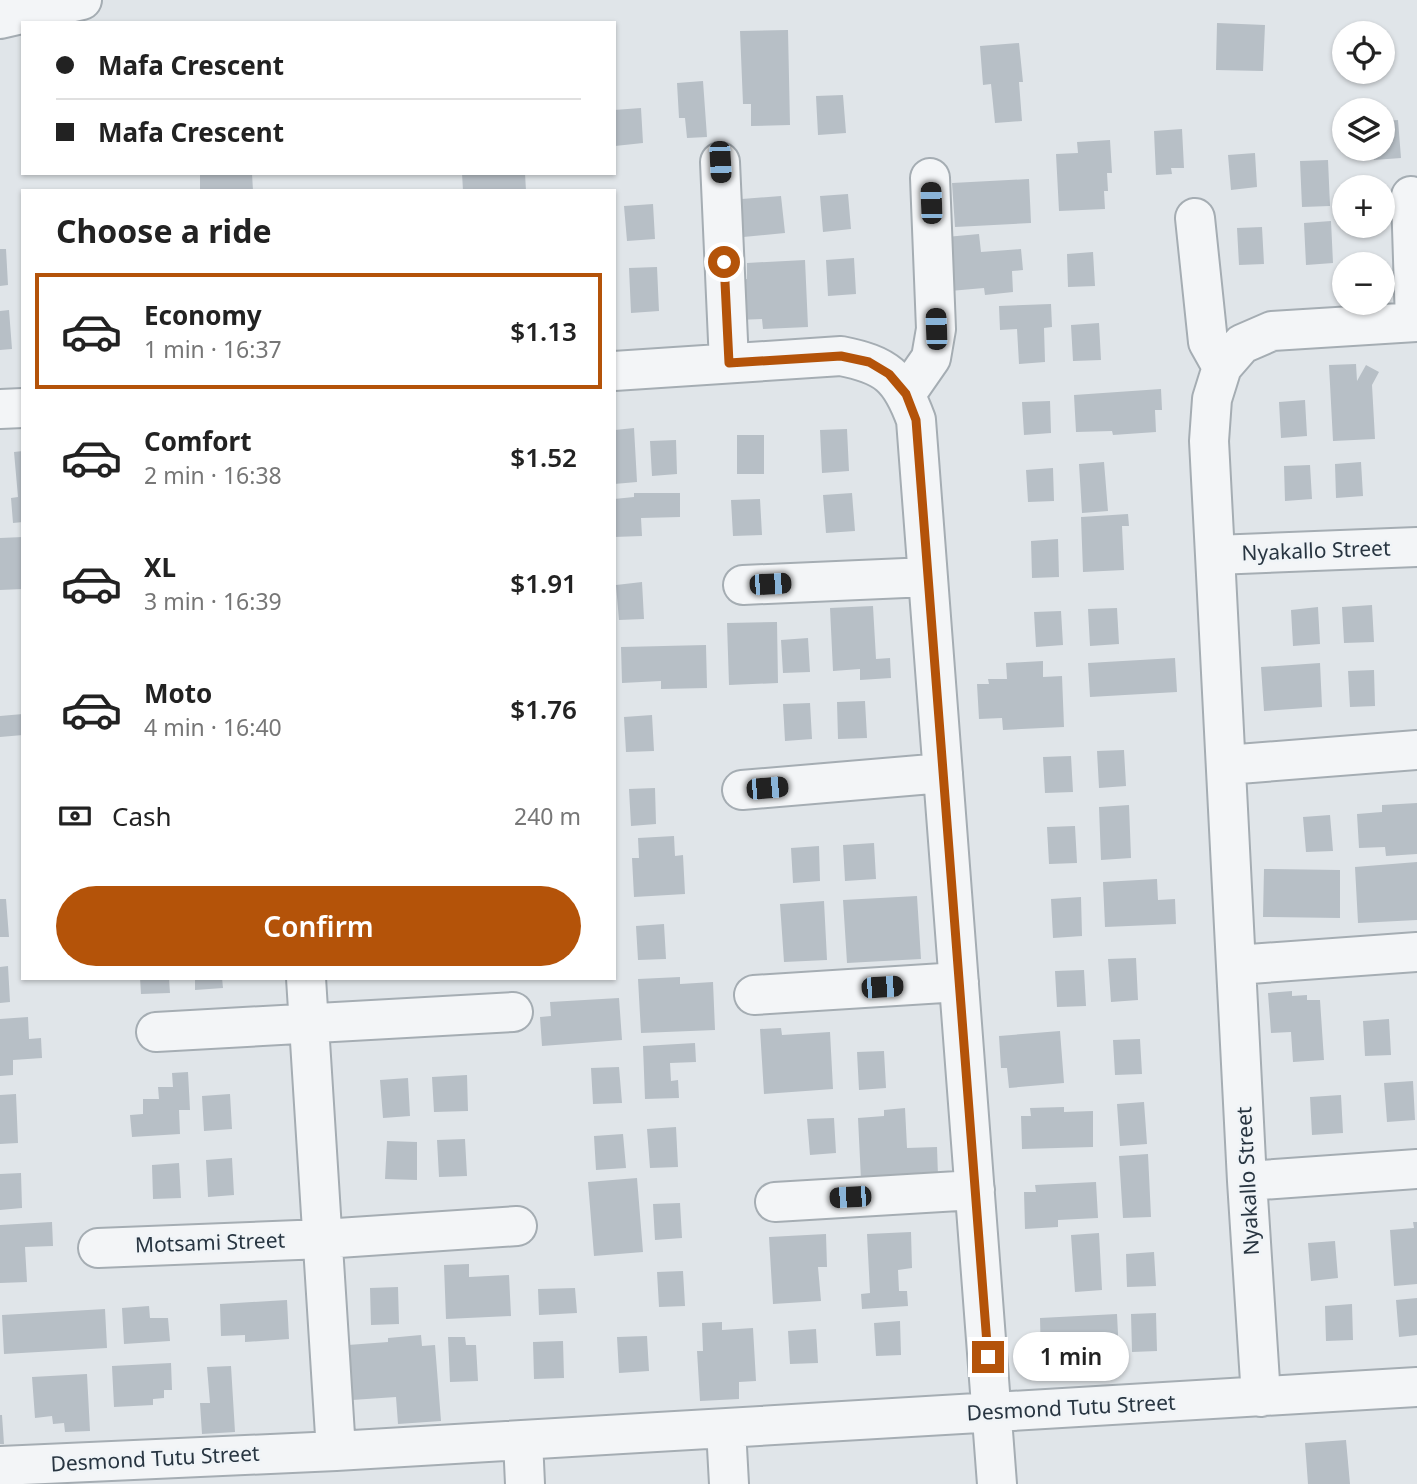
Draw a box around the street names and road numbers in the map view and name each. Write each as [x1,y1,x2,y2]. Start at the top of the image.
street label: Nyakallo Street [1241,533,1391,567]
street label: Nyakallo Street [1229,1105,1265,1256]
street label: Motsami Street [134,1225,286,1259]
street label: Desmond Tutu Street [966,1388,1177,1426]
street label: Desmond Tutu Street [50,1439,261,1477]

